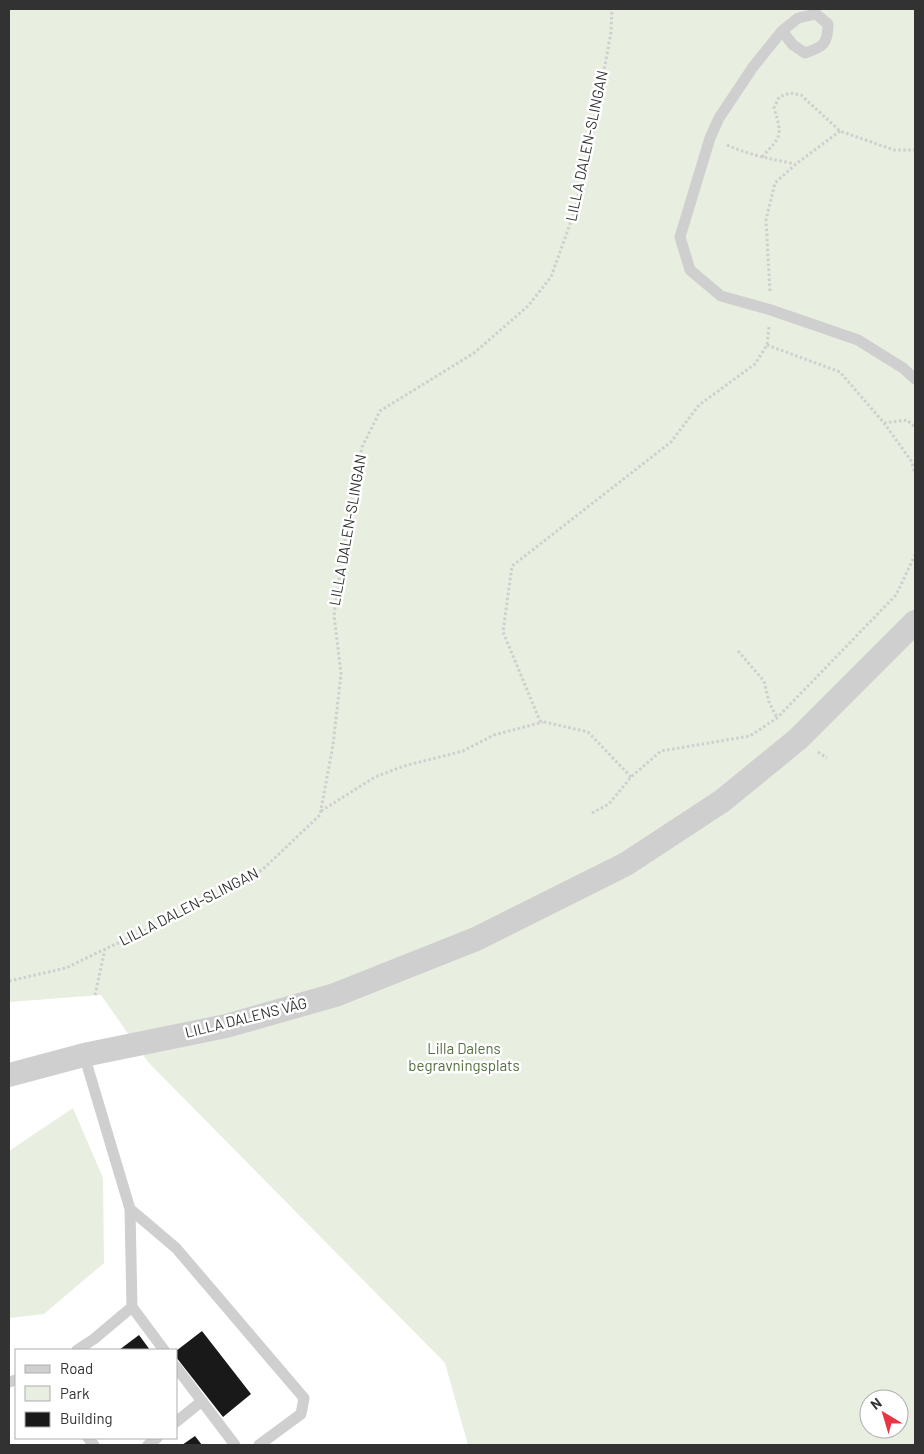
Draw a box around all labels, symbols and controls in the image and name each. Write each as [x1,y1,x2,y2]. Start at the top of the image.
street label: LILLA DALEN-SLINGAN [561,69,611,223]
street label: LILLA DALEN-SLINGAN [325,453,369,607]
street label: LILLA DALEN-SLINGAN [116,863,261,949]
street label: LILLA DALENS VÄG [183,993,309,1041]
park label: Lilla Dalens begravningsplats [408,1039,520,1074]
legend [15,1349,178,1439]
text: Road [60,1359,93,1377]
text: Park [60,1384,90,1402]
north arrow [859,1389,909,1439]
text: N [867,1394,885,1413]
text: Building [60,1409,113,1427]

